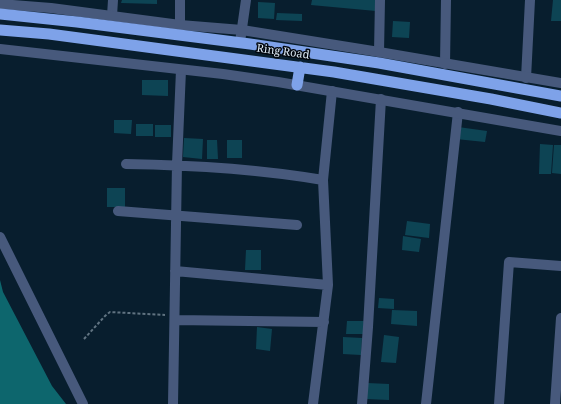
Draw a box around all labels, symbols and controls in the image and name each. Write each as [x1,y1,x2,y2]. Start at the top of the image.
street label: Ring Road [256,42,310,62]

